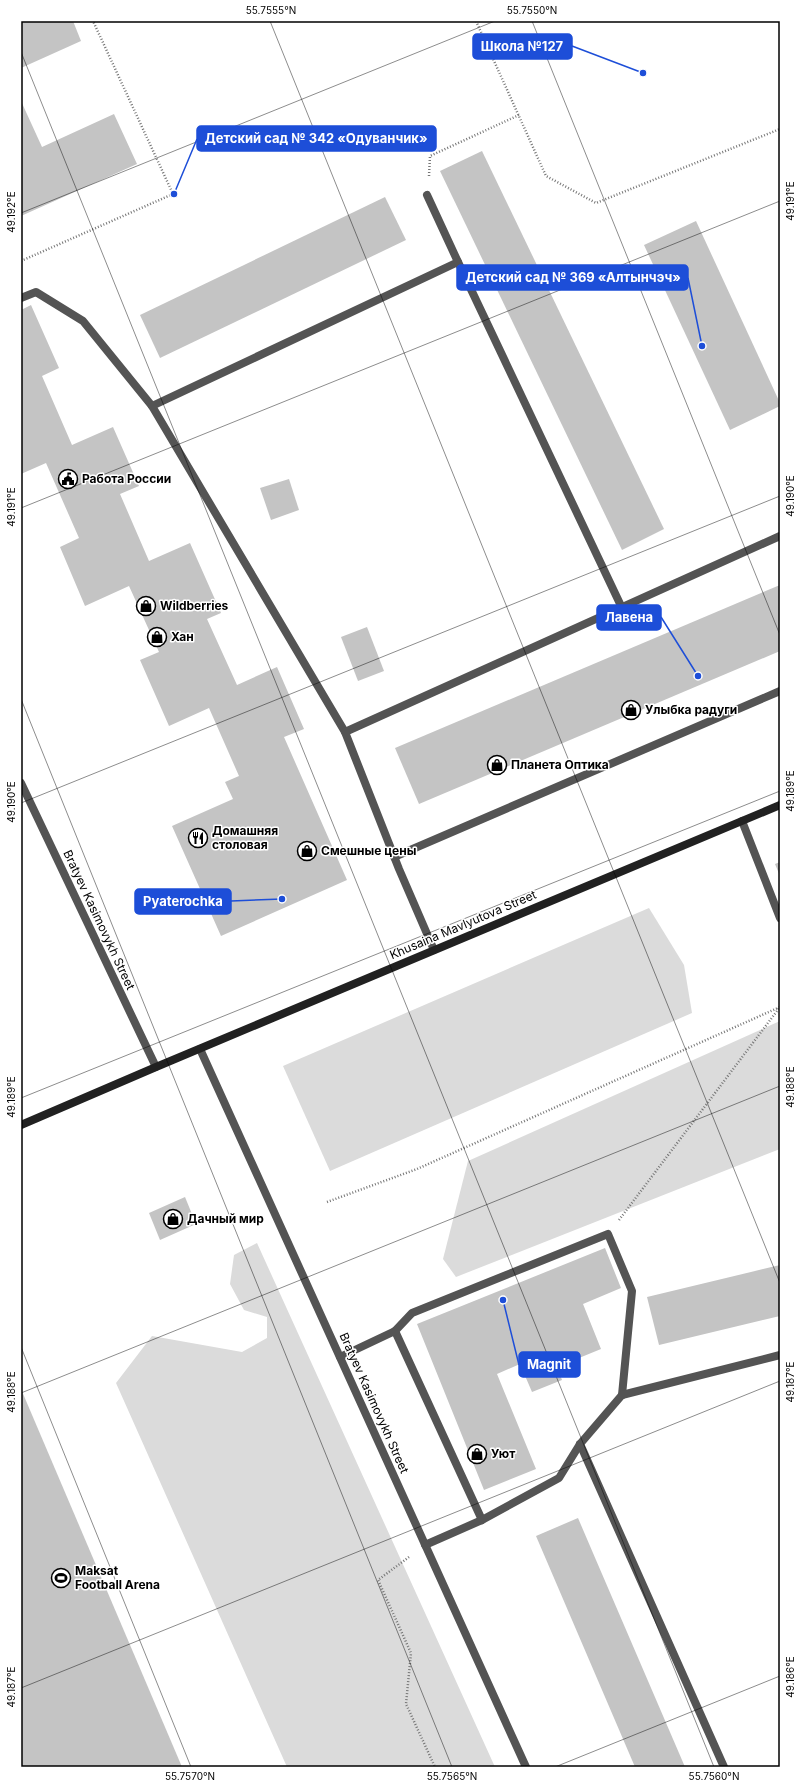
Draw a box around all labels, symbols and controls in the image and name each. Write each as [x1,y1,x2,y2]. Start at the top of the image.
text: 55.7555°N [246,4,296,16]
text: 55.7550°N [507,4,557,16]
callout: Школа №127 [473,34,572,59]
text: Школа №127 [481,38,564,54]
callout: Детский сад № 342 «Одуванчик» [197,126,436,151]
text: Детский сад № 342 «Одуванчик» [204,130,428,146]
text: 49.191°E [784,181,796,221]
text: 49.192°E [5,191,17,233]
callout: Детский сад № 369 «Алтынчэч» [457,265,688,290]
text: Детский сад № 369 «Алтынчэч» [465,269,681,285]
public building icon: Работа России [57,468,79,490]
place label: Работа России [82,471,171,486]
text: 49.190°E [784,475,796,517]
text: 49.191°E [5,487,17,527]
shop icon: Wildberries [135,595,157,617]
place label: Wildberries [160,598,229,613]
callout: Лавена [597,605,661,630]
text: Лавена [605,609,653,625]
shop icon: Хан [146,626,168,648]
place label: Хан [171,629,194,644]
shop icon: Улыбка радуги [620,699,642,721]
place label: Улыбка радуги [645,702,737,717]
shop icon: Планета Оптика [486,754,508,776]
place label: Планета Оптика [511,757,609,772]
text: 49.189°E [784,770,796,812]
text: 49.190°E [5,781,17,823]
place label: Домашняя столовая [212,823,278,852]
restaurant icon: Домашняя столовая [187,827,209,849]
shop icon: Смешные цены [296,840,318,862]
place label: Смешные цены [321,843,416,858]
street label: Bratyev Kasimovykh Street [60,847,139,992]
street label: Khusaina Mavlyutova Street [387,887,538,962]
callout: Pyaterochka [135,889,231,914]
text: Pyaterochka [143,893,223,909]
text: 49.188°E [784,1066,796,1108]
text: 49.189°E [5,1076,17,1118]
shop icon: Дачный мир [162,1208,184,1230]
place label: Дачный мир [187,1211,264,1226]
street label: Bratyev Kasimovykh Street [337,1330,412,1476]
callout: Magnit [519,1352,580,1377]
text: Magnit [527,1356,571,1372]
text: 49.187°E [784,1362,796,1402]
text: 49.188°E [5,1371,17,1413]
shop icon: Уют [466,1443,488,1465]
place label: Уют [491,1446,515,1461]
place label: Maksat Football Arena [75,1563,160,1592]
sports icon: Maksat Football Arena [50,1567,72,1589]
text: 49.186°E [784,1656,796,1698]
text: 49.187°E [5,1667,17,1707]
text: 55.7570°N [165,1770,215,1782]
text: 55.7565°N [427,1770,477,1782]
text: 55.7560°N [689,1770,739,1782]

